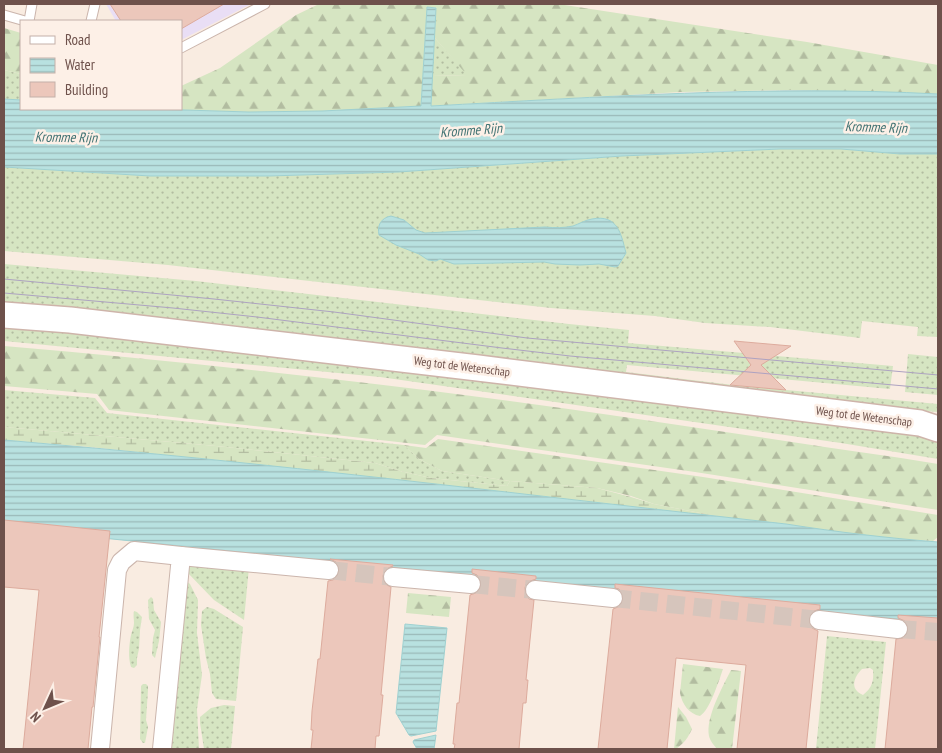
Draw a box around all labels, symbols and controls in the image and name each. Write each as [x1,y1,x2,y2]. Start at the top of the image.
legend [20,20,182,110]
text: Road [65,30,91,49]
text: Water [65,55,96,74]
text: Building [65,80,108,99]
water label: Kromme Rijn [845,117,908,137]
water label: Kromme Rijn [439,119,504,141]
water label: Kromme Rijn [35,127,98,147]
street label: Weg tot de Wetenschap [413,353,511,379]
street label: Weg tot de Wetenschap [815,403,913,429]
north arrow [20,683,70,733]
text: N [27,708,45,726]

